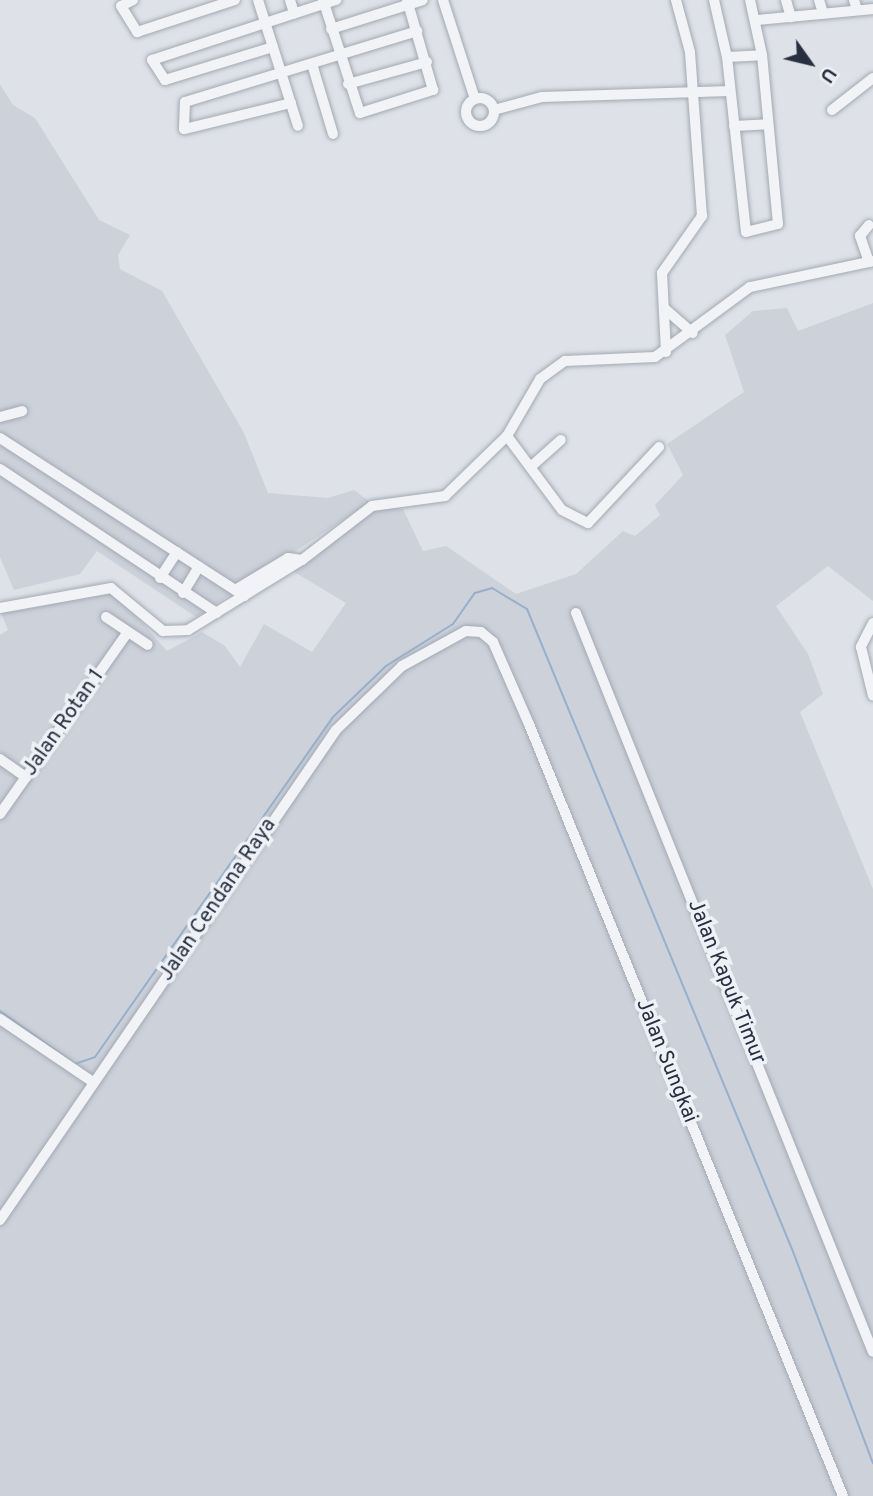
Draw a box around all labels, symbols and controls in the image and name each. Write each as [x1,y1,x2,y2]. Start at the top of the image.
north arrow [775,28,845,98]
text: U [814,62,841,87]
street label: Jalan Rotan 1 [18,665,110,781]
street label: Jalan Cendana Raya [154,814,282,986]
street label: Jalan Kapuk Timur [681,896,771,1068]
street label: Jalan Sungkai [630,995,702,1127]

